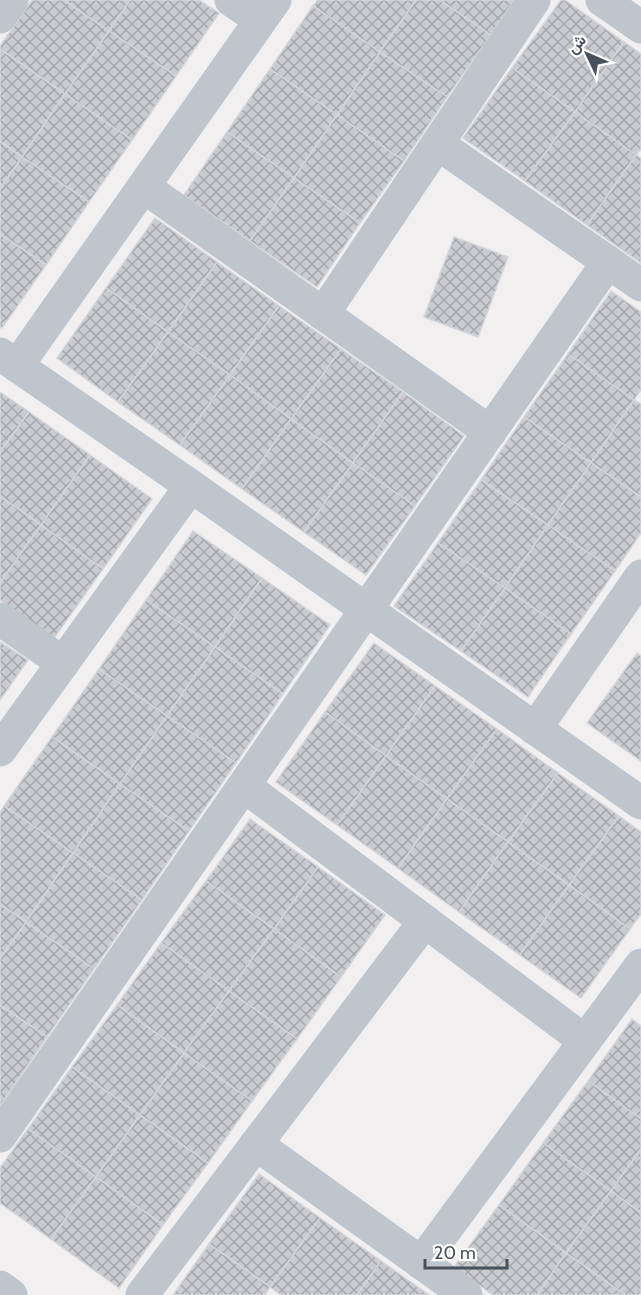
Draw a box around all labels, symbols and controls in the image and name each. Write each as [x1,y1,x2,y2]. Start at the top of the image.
north arrow [557,24,617,84]
text: ش [563,30,590,57]
scale bar [425,1232,508,1270]
text: 20 m [434,1242,476,1264]

